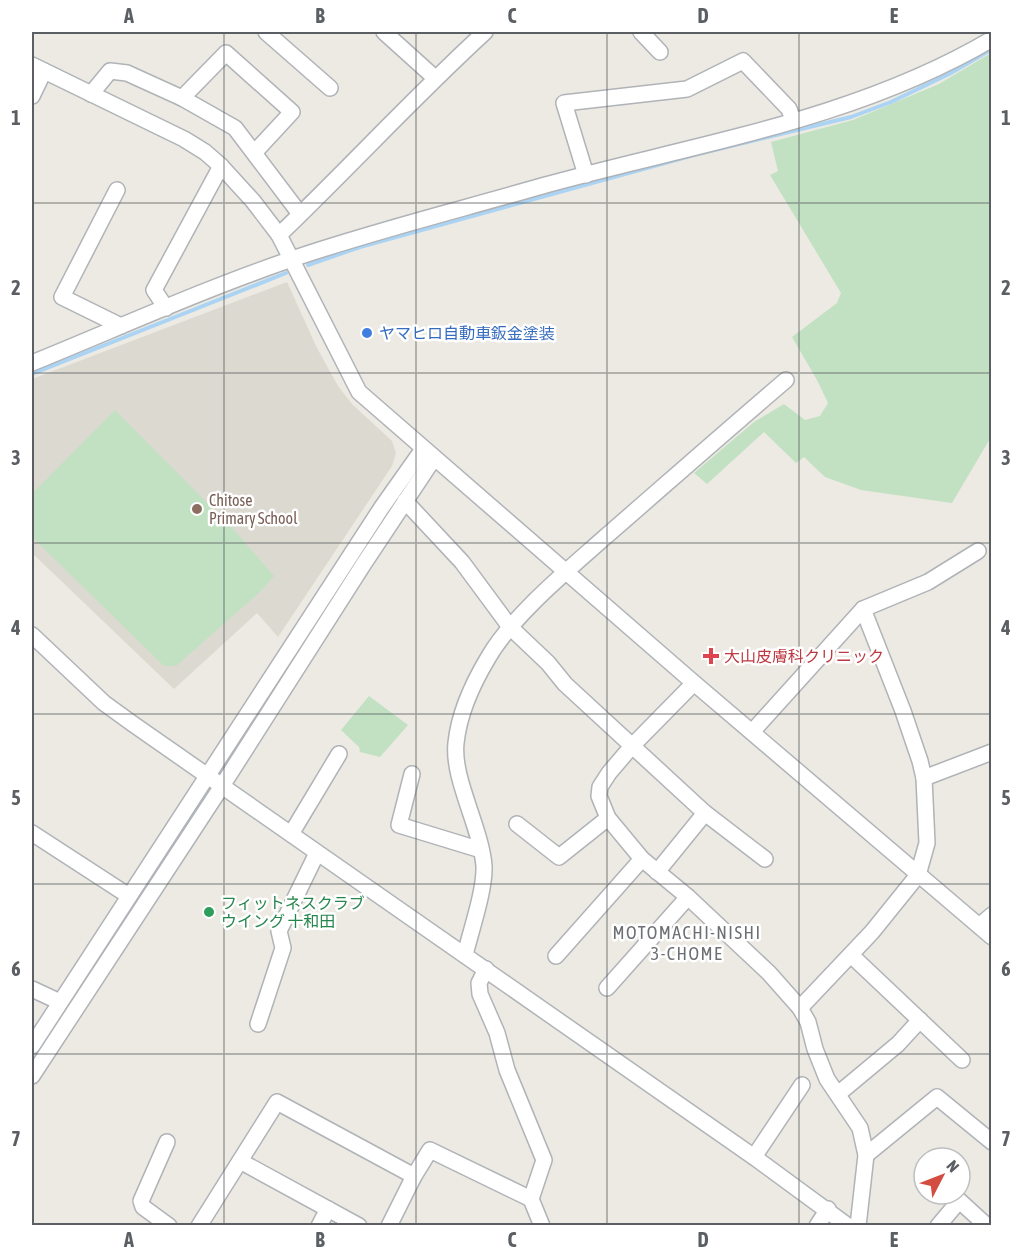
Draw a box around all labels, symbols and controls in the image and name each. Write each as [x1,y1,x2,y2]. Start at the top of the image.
text: A [123,4,134,27]
text: B [315,4,325,27]
text: C [508,4,517,27]
text: D [697,4,709,27]
text: E [890,4,899,27]
text: 1 [11,106,21,129]
text: 1 [1001,106,1011,129]
text: 2 [11,276,21,299]
text: 2 [1001,276,1011,299]
place label: ヤマヒロ自動車鈑金塗装 [379,324,555,342]
marker: ヤマヒロ自動車鈑金塗装 [360,326,374,340]
text: 3 [11,446,21,469]
text: 3 [1001,446,1011,469]
place label: Chitose Primary School [209,491,298,528]
marker: Chitose Primary School [190,502,204,516]
text: 4 [10,616,21,639]
text: 4 [1000,616,1011,639]
marker: 大山皮膚科クリニック [702,647,720,665]
place label: 大山皮膚科クリニック [724,647,884,665]
text: 5 [11,786,21,809]
text: 5 [1001,786,1011,809]
place label: フィットネスクラブ ウイング 十和田 [221,894,365,930]
marker: フィットネスクラブ ウイング 十和田 [202,905,216,919]
district label: MOTOMACHI-NISHI 3-CHOME [612,922,762,964]
text: 6 [11,957,21,980]
text: 6 [1001,957,1011,980]
text: 7 [11,1127,21,1150]
text: 7 [1001,1127,1011,1150]
north arrow [912,1146,972,1206]
text: N [943,1156,963,1175]
text: A [123,1228,134,1251]
text: B [315,1228,325,1251]
text: C [508,1228,517,1251]
text: D [697,1228,709,1251]
text: E [890,1228,899,1251]

